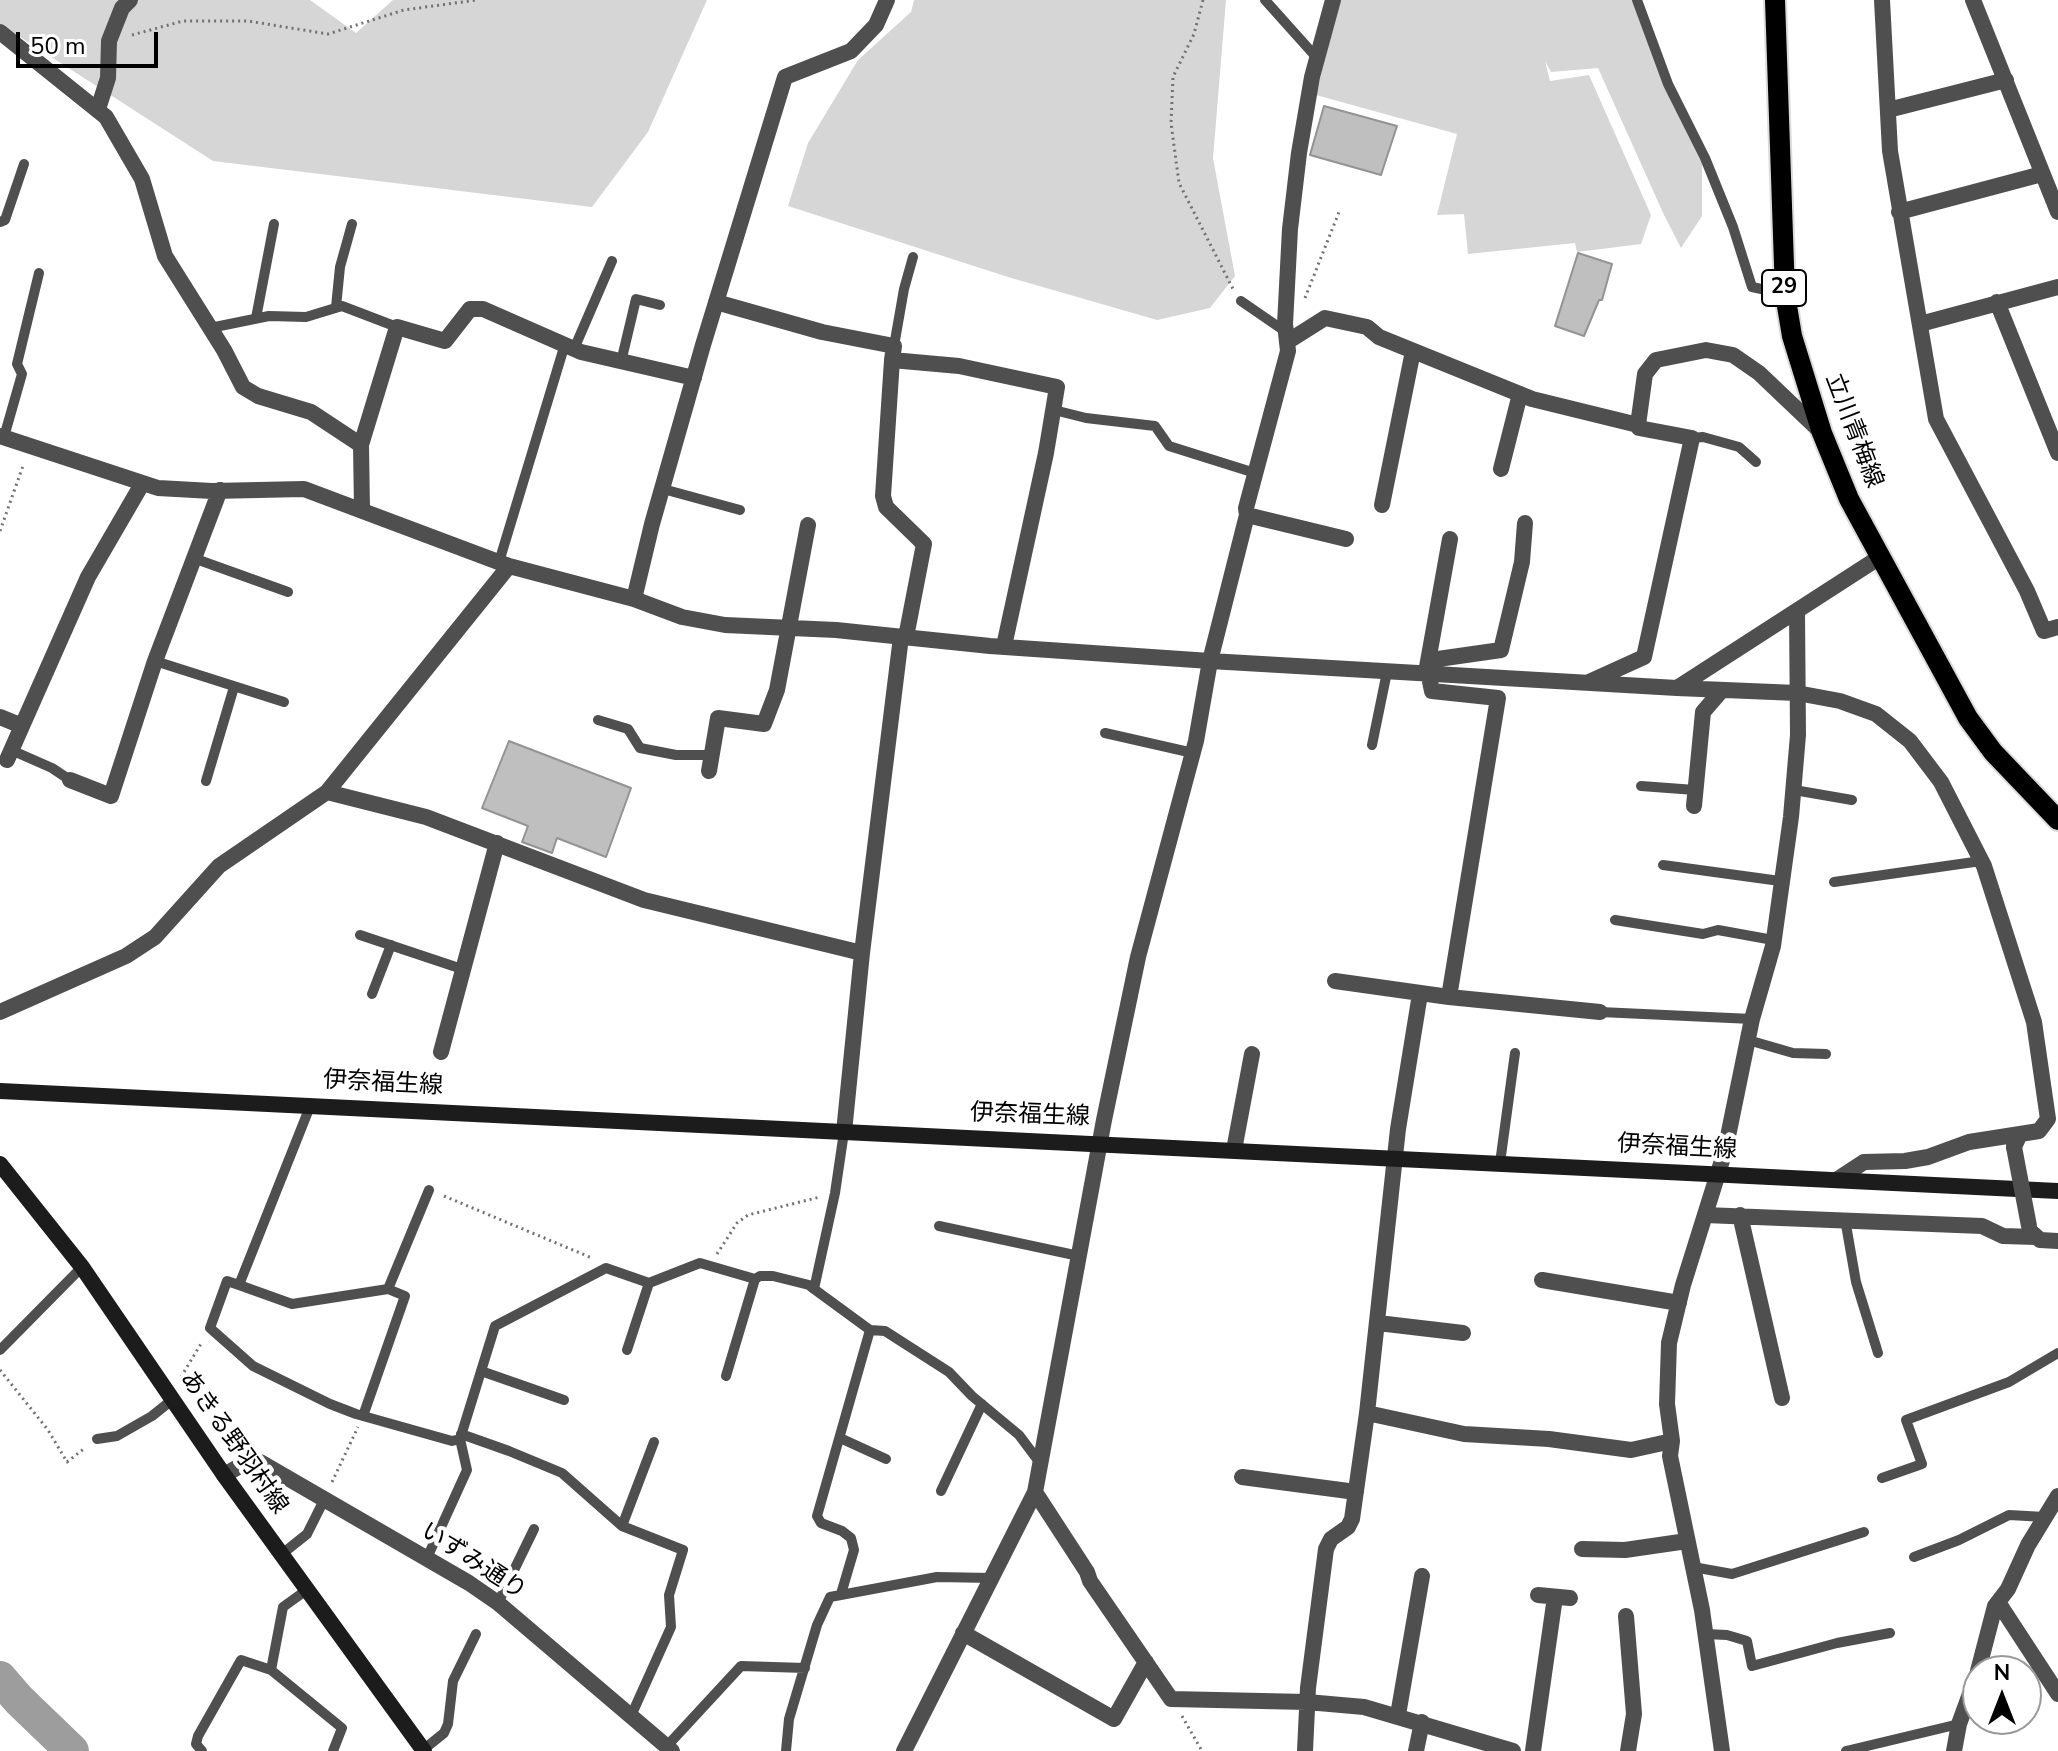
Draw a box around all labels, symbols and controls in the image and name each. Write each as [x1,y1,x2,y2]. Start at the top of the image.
scale bar [20,16,162,66]
text: 50 m [30,30,86,62]
road number: 29 [1762,270,1806,306]
street label: 立川青梅線 [1818,370,1888,492]
street label: 伊奈福生線 [322,1066,444,1102]
street label: 伊奈福生線 [970,1100,1090,1132]
street label: 伊奈福生線 [1616,1130,1738,1166]
street label: あきる野羽村線 [173,1366,293,1520]
street label: いずみ通り [415,1517,531,1607]
north arrow [1962,1655,2042,1735]
text: N [1994,1658,2010,1688]

